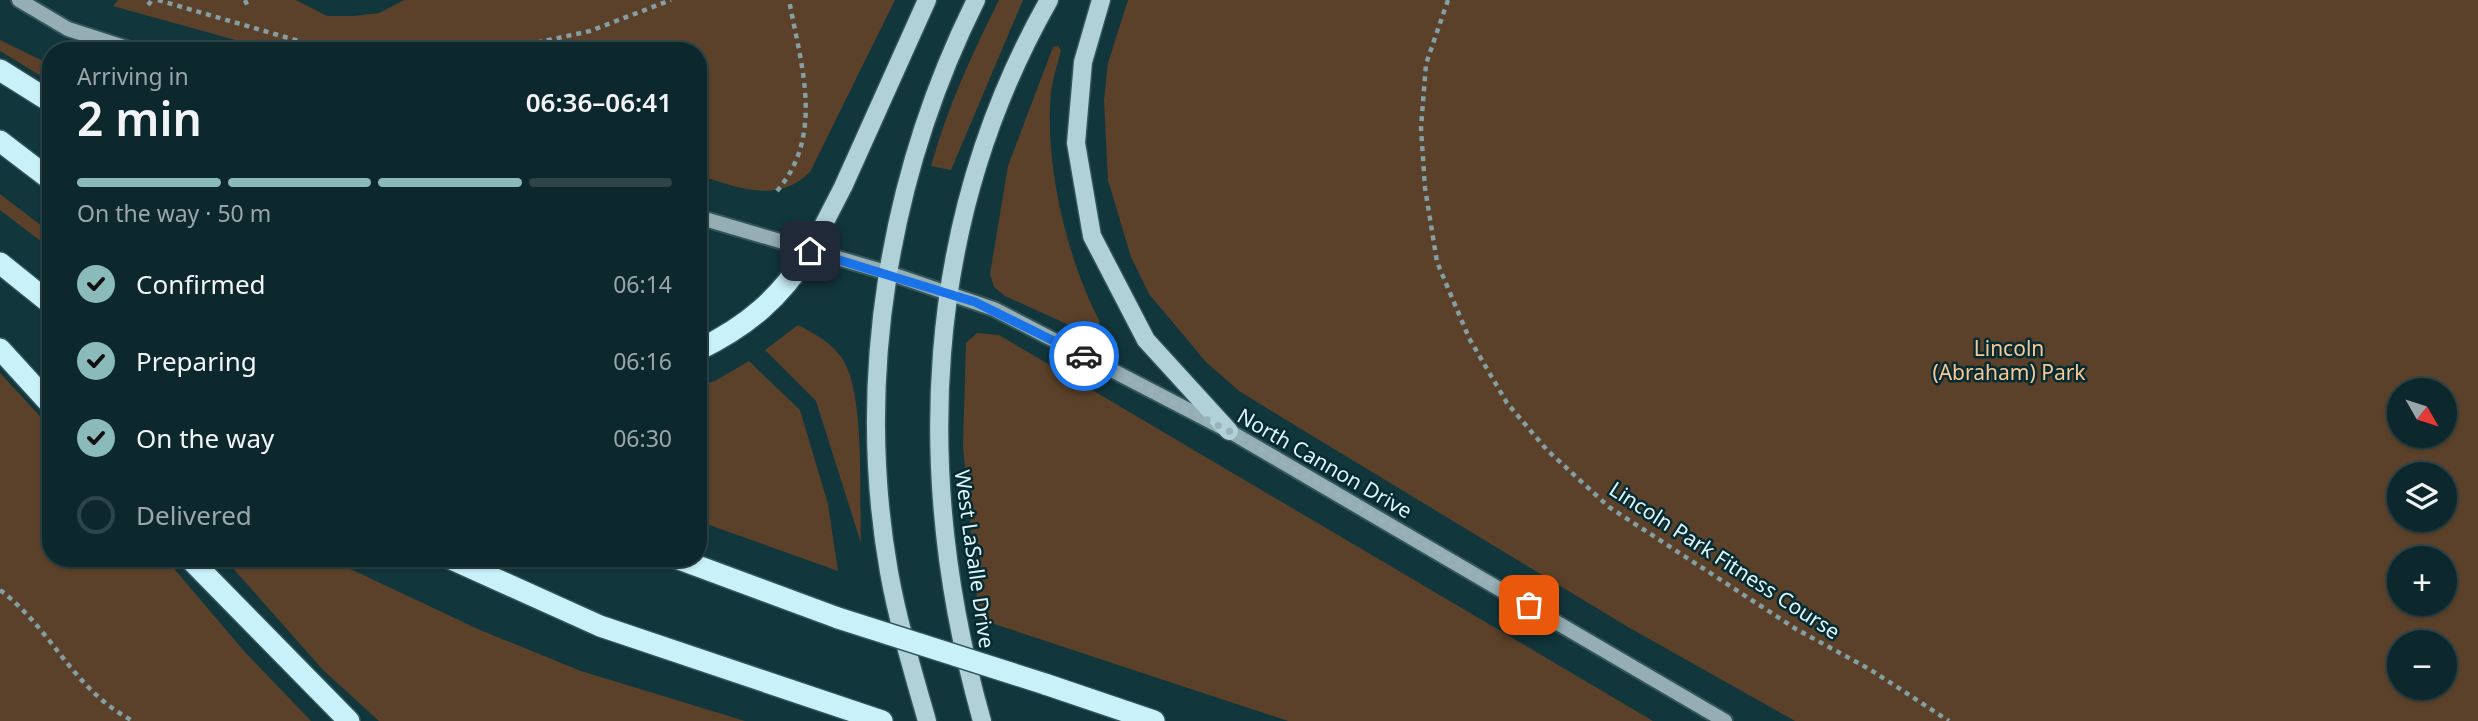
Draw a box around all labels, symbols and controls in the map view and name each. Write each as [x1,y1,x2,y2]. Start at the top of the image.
text: Arriving in [77,60,189,92]
text: 06:36–06:41 [526,84,672,120]
text: 2 min [77,87,202,149]
text: On the way · 50 m [77,197,271,229]
pin [780,221,840,281]
icon: home [791,232,829,270]
icon: check [77,265,115,303]
text: Confirmed [136,266,266,302]
text: 06:14 [613,268,672,300]
courier [1049,321,1119,391]
park label: Lincoln (Abraham) Park [1932,334,2086,386]
icon: car [1065,337,1103,375]
icon: check [77,342,115,380]
text: Preparing [136,343,257,379]
text: 06:16 [613,345,672,377]
north arrow [2387,378,2457,448]
map controls [2387,378,2457,700]
street label: North Cannon Drive [1233,402,1417,524]
icon: check [77,419,115,457]
text: On the way [136,420,274,456]
text: 06:30 [613,422,672,454]
button: layers [2387,462,2457,532]
street label: West LaSalle Drive [949,468,1001,650]
street label: Lincoln Park Fitness Course [1604,475,1846,645]
text: Delivered [136,497,252,533]
button: + [2387,546,2457,616]
pin [1499,575,1559,635]
icon: bag [1510,586,1548,624]
button: − [2387,630,2457,700]

